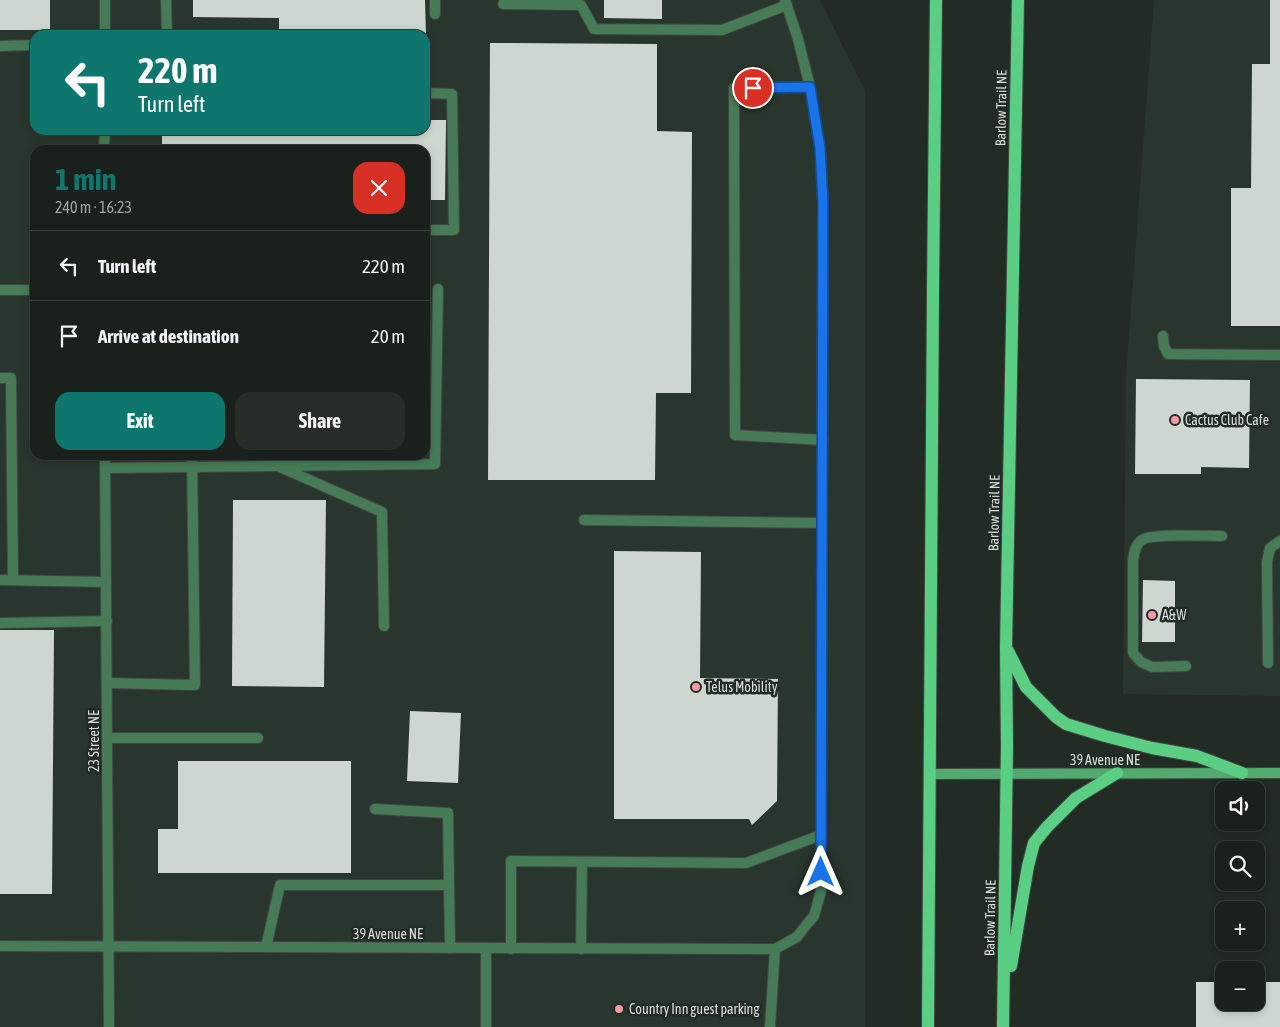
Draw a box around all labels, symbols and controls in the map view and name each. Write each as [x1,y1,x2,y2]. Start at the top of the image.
icon: left [55,50,120,115]
text: 220 m [138,50,217,90]
pin [732,67,774,109]
street label: Barlow Trail NE [992,70,1010,146]
icon: arrive [739,74,767,102]
text: Turn left [138,91,205,117]
text: 1 min [55,162,116,196]
button: close [353,162,405,214]
text: 240 m · 16:23 [55,198,132,216]
icon: left [55,252,83,280]
text: Turn left [98,255,156,277]
text: 220 m [362,255,405,277]
icon: arrive [55,322,83,350]
text: Arrive at destination [98,325,239,347]
text: 20 m [371,325,405,347]
button: Exit [55,392,225,450]
button: Share [235,392,405,450]
place label: Cactus Club Cafe [1185,412,1269,428]
marker: Cactus Club Cafe [1169,414,1181,426]
street label: Barlow Trail NE [985,475,1003,551]
place label: A&W [1162,607,1187,623]
marker: A&W [1146,609,1158,621]
place label: Telus Mobility [706,679,778,695]
marker: Telus Mobility [690,681,702,693]
street label: 23 Street NE [86,710,102,772]
street label: 39 Avenue NE [1070,752,1140,768]
map controls [1215,781,1265,1011]
button: sound [1215,781,1265,831]
button: search [1215,841,1265,891]
position arrow [794,845,846,897]
street label: Barlow Trail NE [981,880,999,956]
button: + [1215,901,1265,951]
street label: 39 Avenue NE [353,926,423,942]
button: − [1215,961,1265,1011]
place label: Country Inn guest parking [629,1001,759,1017]
marker: Country Inn guest parking [613,1003,625,1015]

